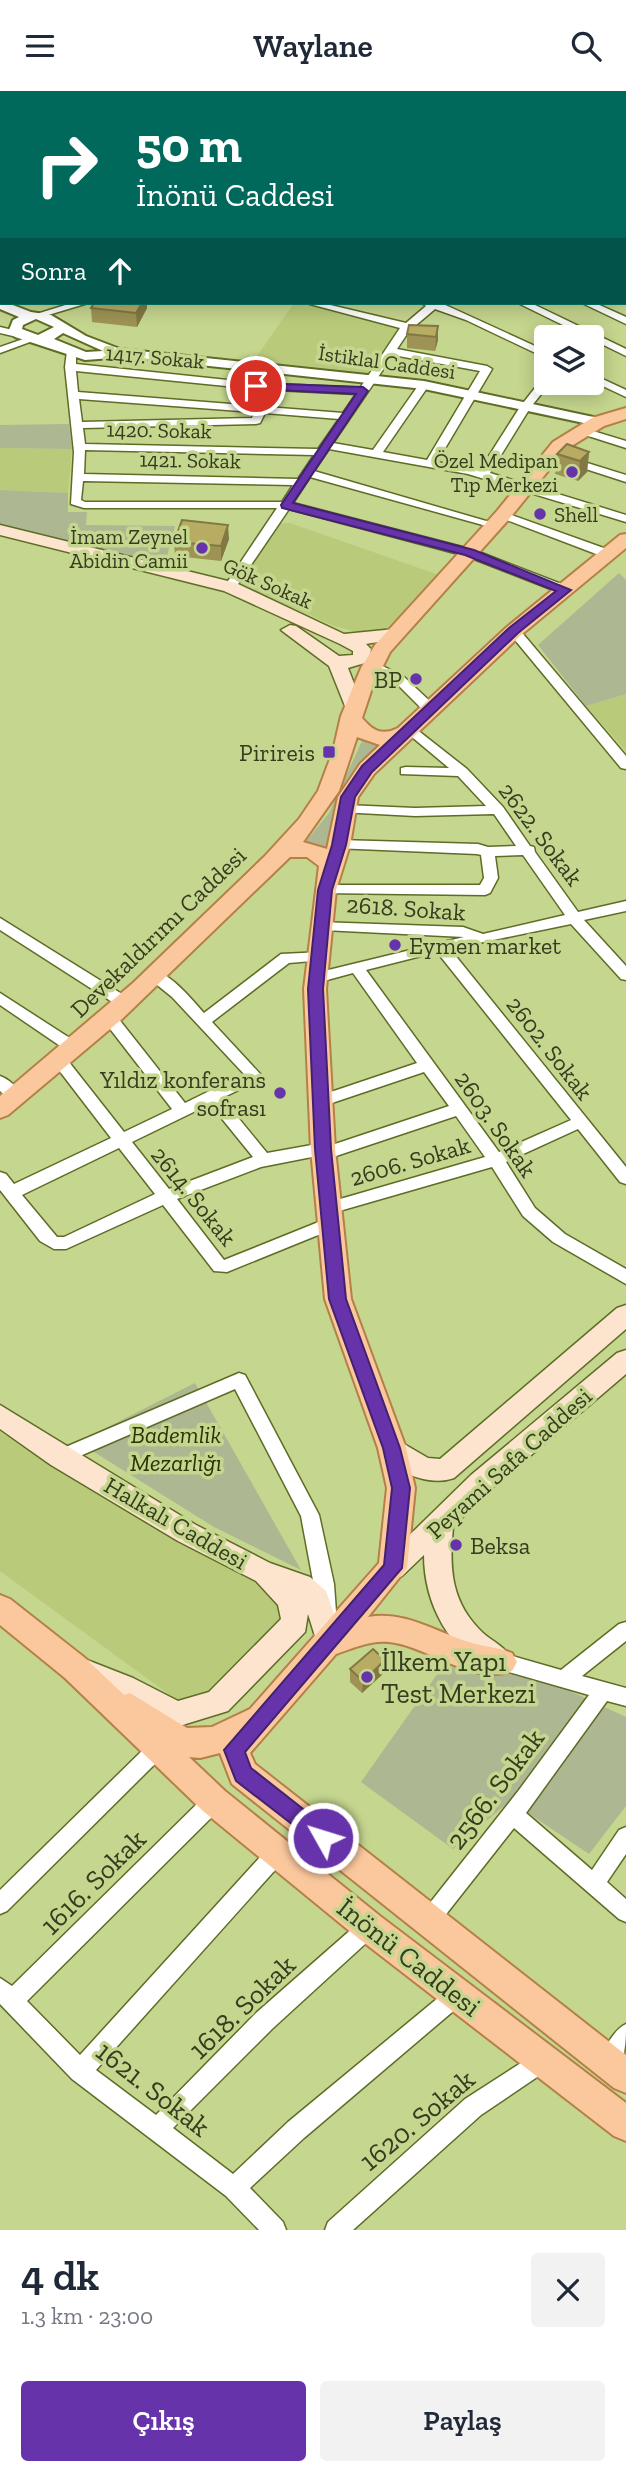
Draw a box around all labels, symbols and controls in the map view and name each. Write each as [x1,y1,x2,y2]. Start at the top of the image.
icon: menu [21,27,59,65]
text: Waylane [253,27,373,65]
icon: search [567,27,605,65]
text: 50 m [136,116,242,175]
icon: right [21,119,112,210]
text: İnönü Caddesi [136,176,334,214]
icon: ahead [101,252,139,290]
text: Sonra [21,255,87,287]
map controls [534,325,604,395]
button: layers [534,325,604,395]
street label: 1417. Sokak [104,340,206,374]
street label: İstiklal Caddesi [317,340,457,384]
pin [226,356,286,416]
icon: arrive [237,367,275,405]
street label: 1420. Sokak [106,417,212,443]
street label: 1421. Sokak [139,447,241,473]
place label: Özel Medipan Tıp Merkezi [434,448,558,497]
marker: Özel Medipan Tıp Merkezi [564,464,580,480]
place label: Shell [554,502,598,527]
marker: Shell [532,506,548,522]
place label: İmam Zeynel Abidin Camii [69,524,188,573]
marker: İmam Zeynel Abidin Camii [194,540,210,556]
street label: Gök Sokak [220,552,317,614]
place label: BP [374,665,402,694]
marker: BP [408,671,424,687]
place label: Pirireis [239,738,315,767]
marker: Pirireis [321,744,337,760]
street label: 2622. Sokak [493,777,590,892]
street label: Devekaldırımı Caddesi [64,841,252,1023]
street label: 2618. Sokak [346,889,467,927]
place label: Eymen market [409,931,561,960]
marker: Eymen market [387,937,403,953]
street label: 2602. Sokak [501,990,600,1106]
place label: Yıldız konferans sofrası [99,1065,266,1122]
street label: 2603. Sokak [449,1065,543,1183]
marker: Yıldız konferans sofrası [272,1085,288,1101]
street label: 2606. Sokak [347,1130,474,1192]
street label: 2614. Sokak [145,1140,243,1252]
street label: Peyami Safa Caddesi [421,1381,598,1545]
park label: Bademlik Mezarlığı [130,1420,222,1477]
street label: Halkalı Caddesi [99,1470,253,1576]
place label: Beksa [470,1531,531,1560]
marker: Beksa [448,1537,464,1553]
place label: İlkem Yapı Test Merkezi [381,1645,536,1710]
marker: İlkem Yapı Test Merkezi [359,1669,375,1685]
street label: 2566. Sokak [439,1722,551,1856]
position arrow [286,1801,360,1875]
street label: 1616. Sokak [34,1822,153,1941]
street label: İnönü Caddesi [331,1891,488,2023]
street label: 1618. Sokak [182,1948,302,2066]
street label: 1621. Sokak [90,2034,217,2144]
street label: 1620. Sokak [353,2062,482,2178]
text: 4 dk [21,2250,99,2301]
button: close [531,2253,605,2327]
text: 1.3 km · 23:00 [21,2302,153,2330]
button: Çıkış [21,2381,306,2461]
button: Paylaş [320,2381,605,2461]

